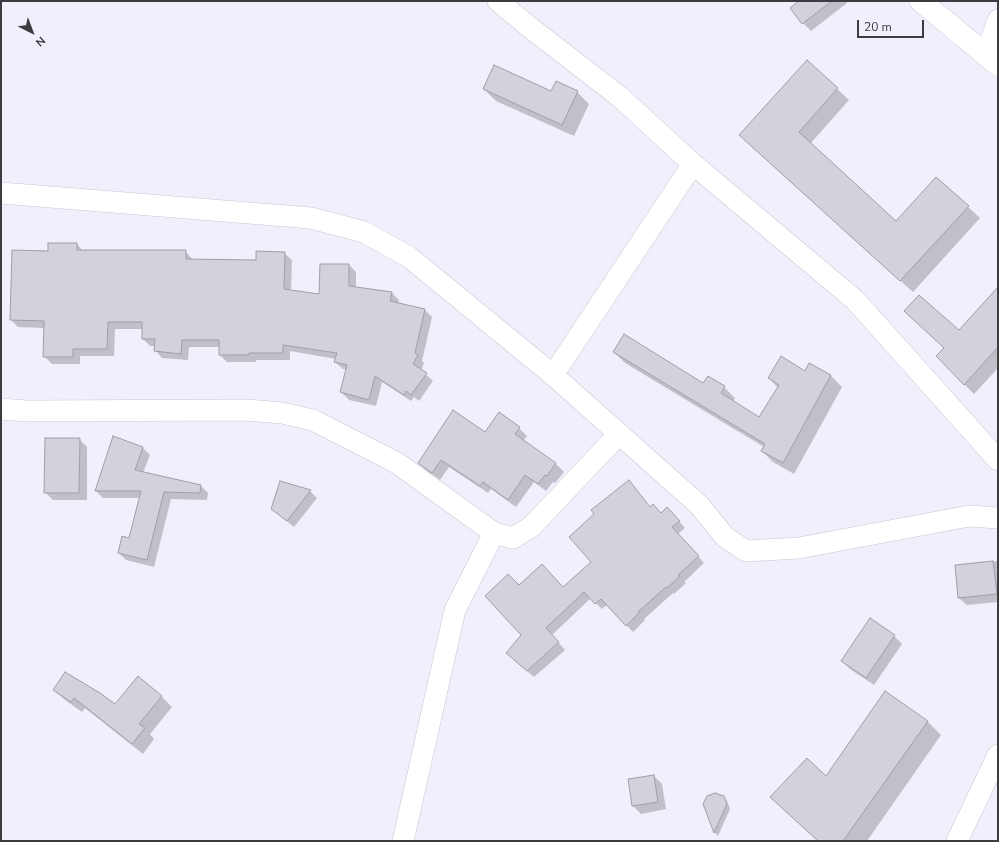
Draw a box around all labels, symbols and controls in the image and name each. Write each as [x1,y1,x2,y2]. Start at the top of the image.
north arrow [12,12,52,52]
scale bar [859,12,926,38]
text: 20 m [864,19,892,35]
text: N [32,33,48,50]

